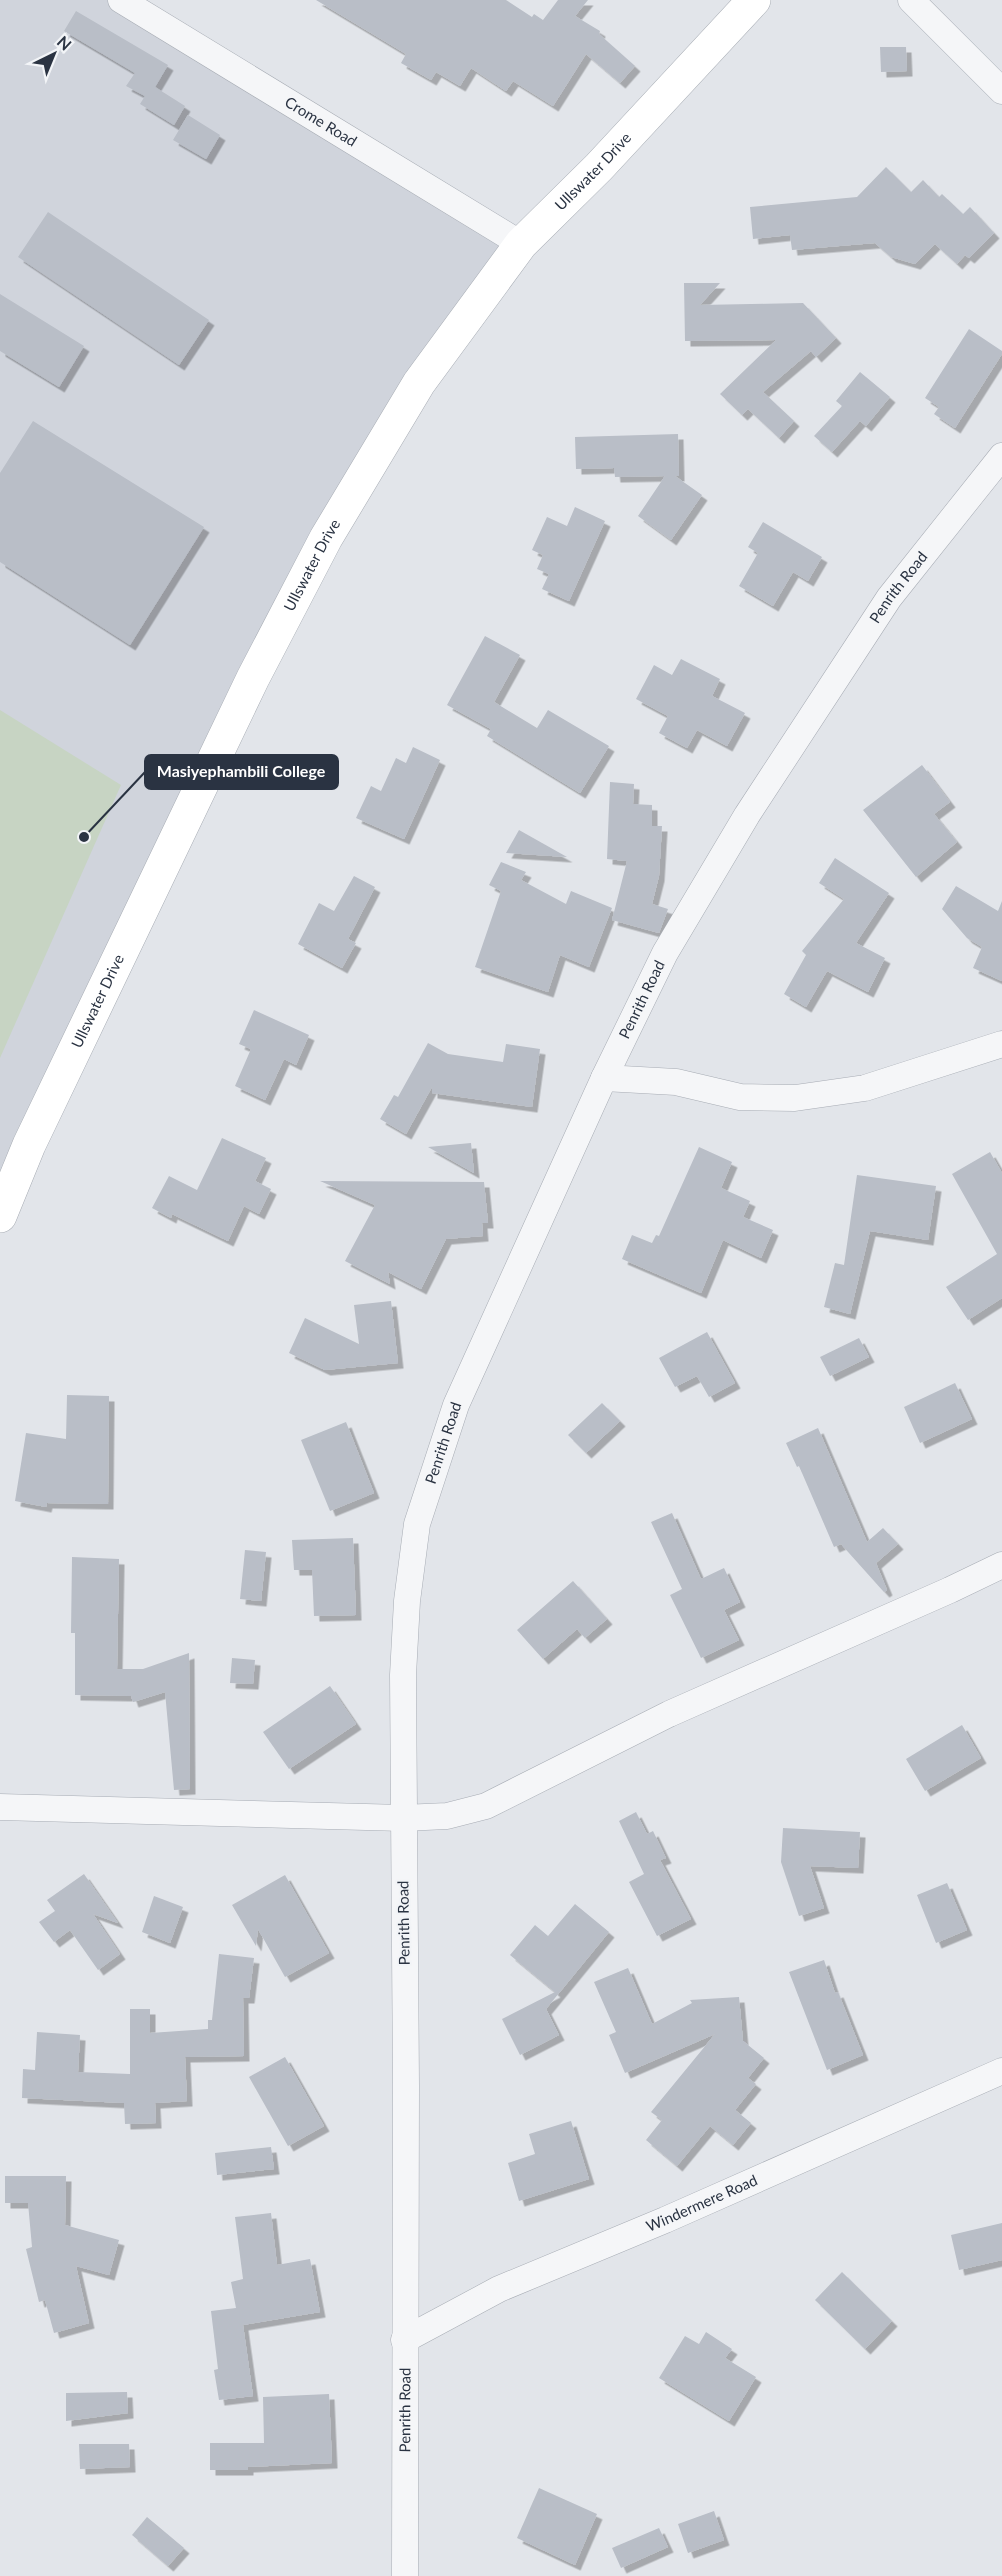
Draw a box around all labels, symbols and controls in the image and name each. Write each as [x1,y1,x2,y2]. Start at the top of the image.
north arrow [24,24,84,84]
text: N [54,32,76,54]
street label: Crome Road [282,92,361,150]
street label: Ullswater Drive [551,128,635,214]
street label: Ullswater Drive [280,515,343,614]
street label: Penrith Road [865,547,930,626]
callout: Masiyephambili College [145,755,338,789]
text: Masiyephambili College [157,761,326,780]
street label: Ullswater Drive [67,951,127,1051]
street label: Penrith Road [615,957,668,1041]
street label: Penrith Road [421,1400,464,1486]
street label: Penrith Road [393,1880,413,1966]
street label: Windermere Road [643,2170,760,2235]
street label: Penrith Road [395,2368,413,2452]

